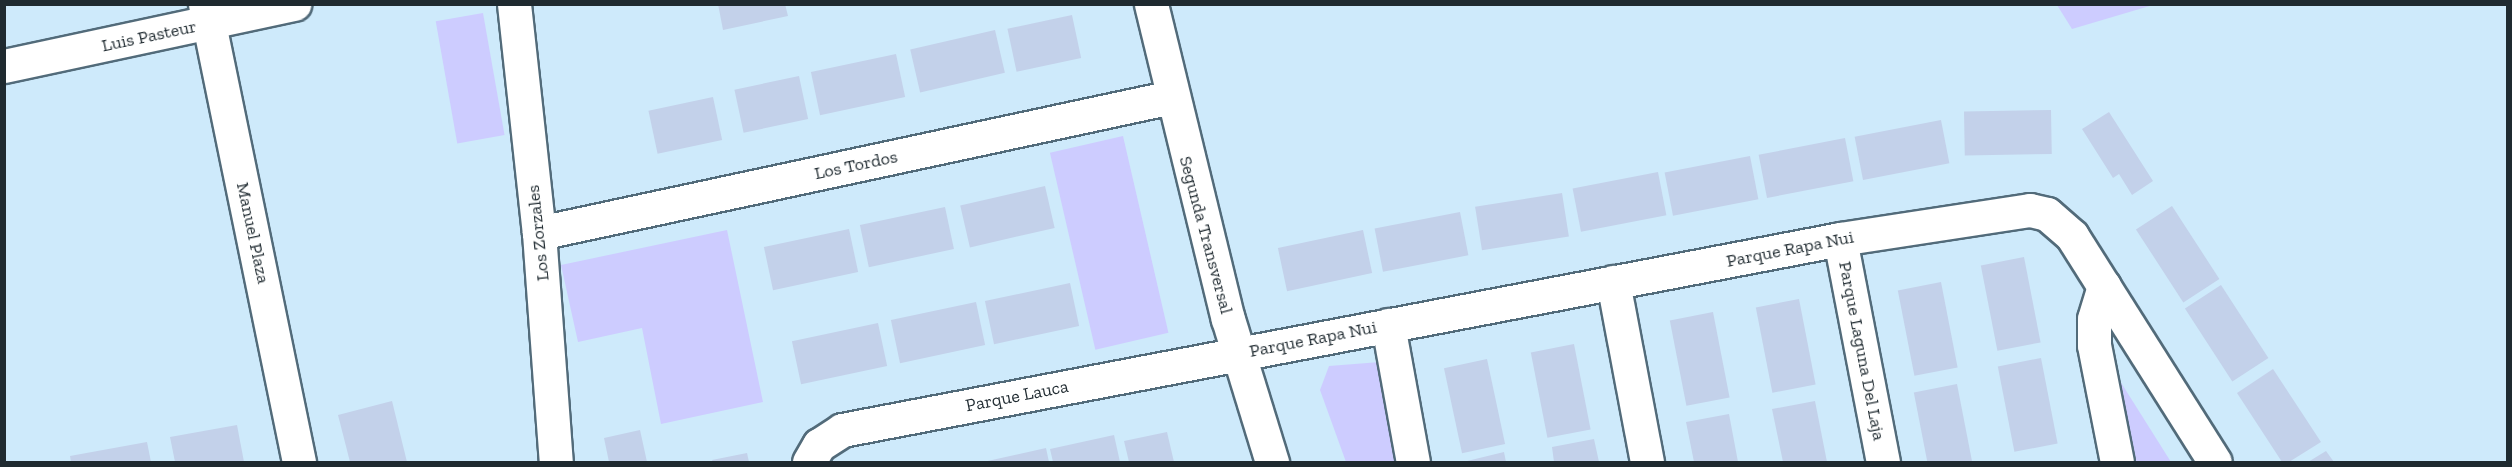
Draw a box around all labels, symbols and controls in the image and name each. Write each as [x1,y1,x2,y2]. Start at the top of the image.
street label: Luis Pasteur [100,15,198,57]
street label: Los Tordos [812,146,900,184]
street label: Segunda Transversal [1175,154,1237,316]
street label: Manuel Plaza [232,180,274,286]
street label: Los Zorzales [522,184,554,282]
street label: Parque Rapa Nui [1724,226,1856,272]
street label: Parque Laguna Del Laja [1834,260,1890,442]
street label: Parque Rapa Nui [1247,316,1379,362]
street label: Parque Lauca [964,375,1070,417]

